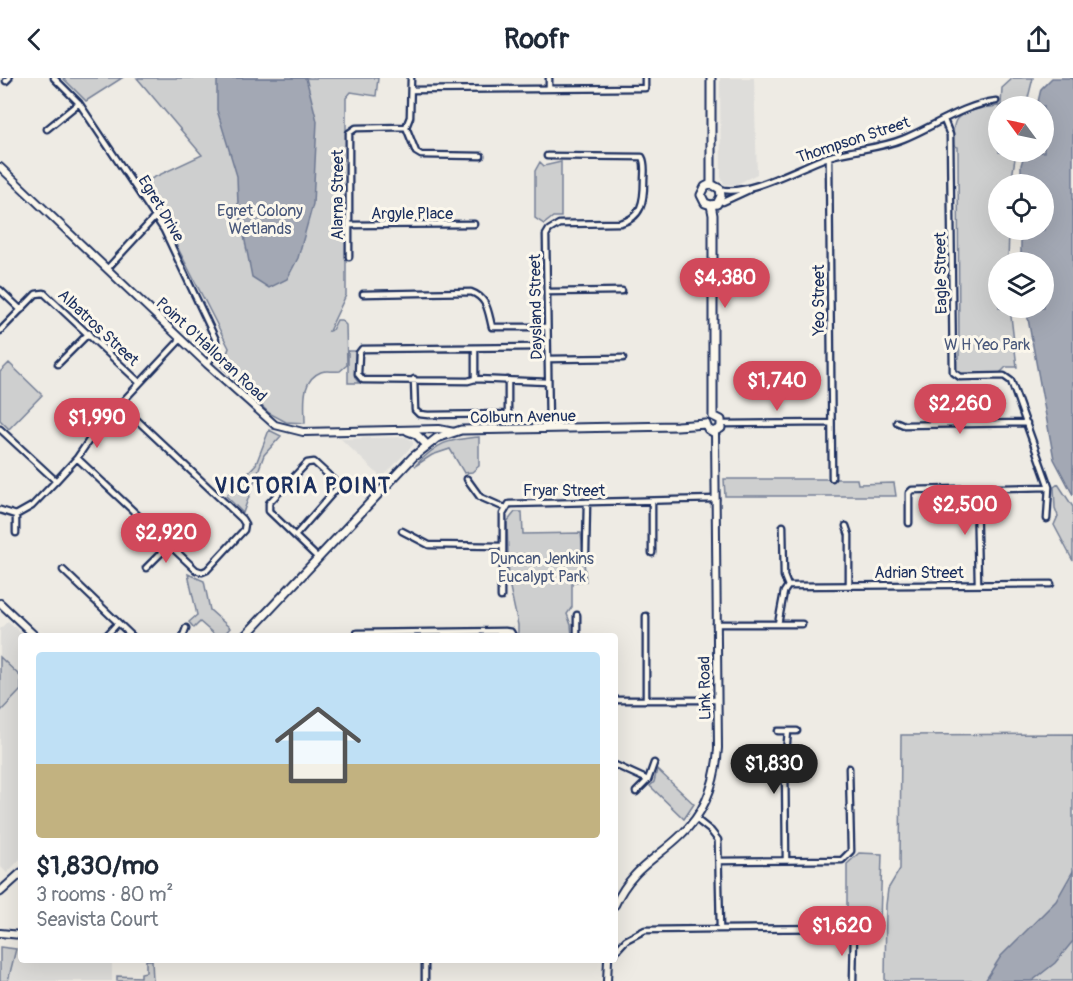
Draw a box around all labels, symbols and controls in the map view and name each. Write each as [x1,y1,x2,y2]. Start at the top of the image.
icon: back [18,23,51,56]
text: Roofr [504,23,569,56]
icon: share [1022,23,1055,56]
north arrow [988,96,1054,162]
map controls [988,96,1054,318]
street label: Thompson Street [794,112,913,168]
street label: Alarna Street [328,149,348,240]
street label: Egret Drive [134,172,189,245]
button: locate [988,174,1054,240]
park label: Egret Colony Wetlands [217,201,303,239]
street label: Argyle Place [371,204,453,224]
street label: Eagle Street [930,231,952,314]
button: layers [988,252,1054,318]
street label: Daysland Street [525,253,547,360]
pin: $4,380 [676,258,774,309]
street label: Yeo Street [809,264,829,336]
text: $4,380 [694,265,756,290]
street label: Albatros Street [54,285,143,371]
street label: Point O'Halloran Road [152,293,271,406]
park label: W H Yeo Park [944,335,1030,355]
pin: $1,740 [728,361,826,412]
text: $1,740 [747,368,807,393]
pin: $2,260 [911,384,1009,435]
text: $2,260 [928,391,992,416]
pin: $1,990 [48,398,146,449]
text: $1,990 [68,405,126,430]
street label: Colburn Avenue [470,406,576,428]
district label: VICTORIA POINT [214,472,392,500]
street label: Fryar Street [523,481,606,501]
pin: $2,500 [916,485,1014,536]
text: $2,500 [932,492,998,517]
pin: $2,920 [117,513,215,564]
text: $2,920 [135,520,197,545]
park label: Duncan Jenkins Eucalypt Park [490,549,594,587]
street label: Adrian Street [874,563,964,583]
street label: Link Road [694,656,716,720]
icon: home [264,691,372,799]
pin: $1,830 [725,744,823,795]
text: $1,830 [745,751,803,776]
text: $1,830/mo [36,850,159,882]
text: 3 rooms · 80 m² [36,882,173,907]
pin: $1,620 [793,906,891,957]
text: Seavista Court [36,907,158,932]
text: $1,620 [812,913,872,938]

